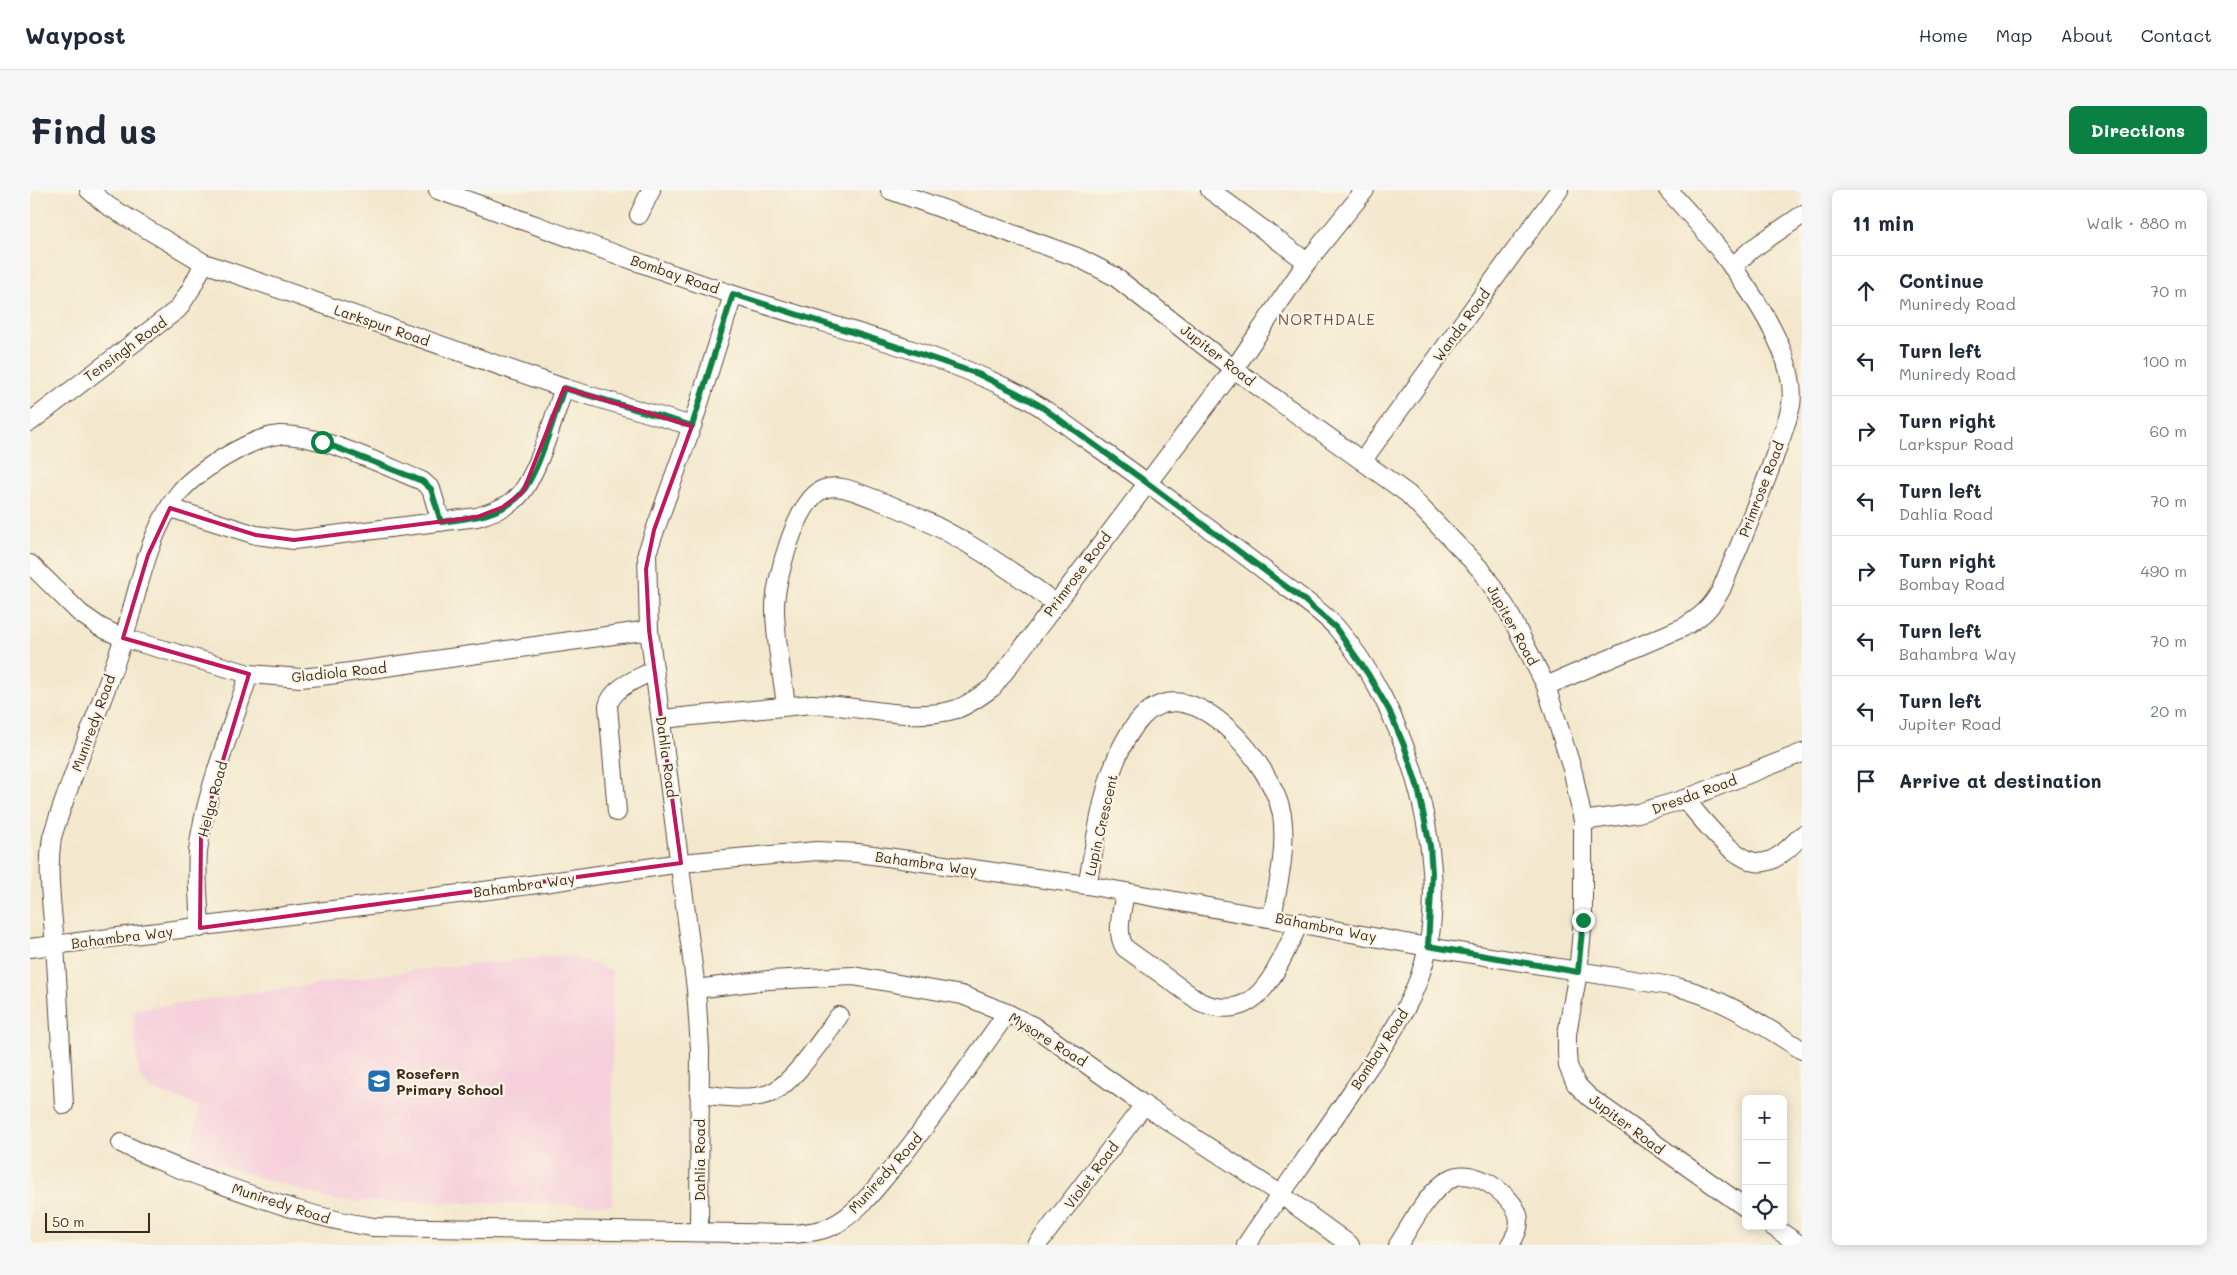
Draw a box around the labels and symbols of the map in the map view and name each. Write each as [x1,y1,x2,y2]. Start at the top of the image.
street label: Bombay Road [628,250,722,298]
street label: Wanda Road [1428,285,1494,365]
street label: Larkspur Road [332,300,432,350]
district label: NORTHDALE [1278,309,1376,329]
street label: Tensingh Road [80,312,170,386]
street label: Jupiter Road [1177,320,1259,390]
route start [311,431,334,454]
street label: Primrose Road [1734,438,1788,540]
street label: Primrose Road [1039,528,1115,620]
street label: Jupiter Road [1483,581,1543,669]
street label: Gladiola Road [290,658,388,686]
street label: Muniredy Road [67,672,119,774]
street label: Dahlia Road [652,715,682,799]
street label: Helga Road [193,759,231,839]
street label: Dresda Road [1649,770,1739,818]
street label: Lupin Crescent [1080,772,1122,878]
street label: Bahambra Way [874,846,978,880]
street label: Bahambra Way [472,868,576,902]
street label: Bahambra Way [1274,908,1378,946]
route end [1572,909,1595,932]
street label: Bahambra Way [70,921,174,953]
street label: Bombay Road [1346,1005,1412,1093]
street label: Mysore Road [1005,1007,1091,1071]
place label: Rosefern Primary School [396,1064,503,1099]
school or university icon: Rosefern Primary School [366,1068,392,1094]
street label: Jupiter Road [1586,1089,1669,1159]
street label: Dahlia Road [690,1119,709,1201]
street label: Muniredy Road [844,1129,926,1217]
street label: Violet Road [1060,1138,1123,1212]
street label: Muniredy Road [230,1178,333,1228]
scale bar [45,1210,150,1233]

